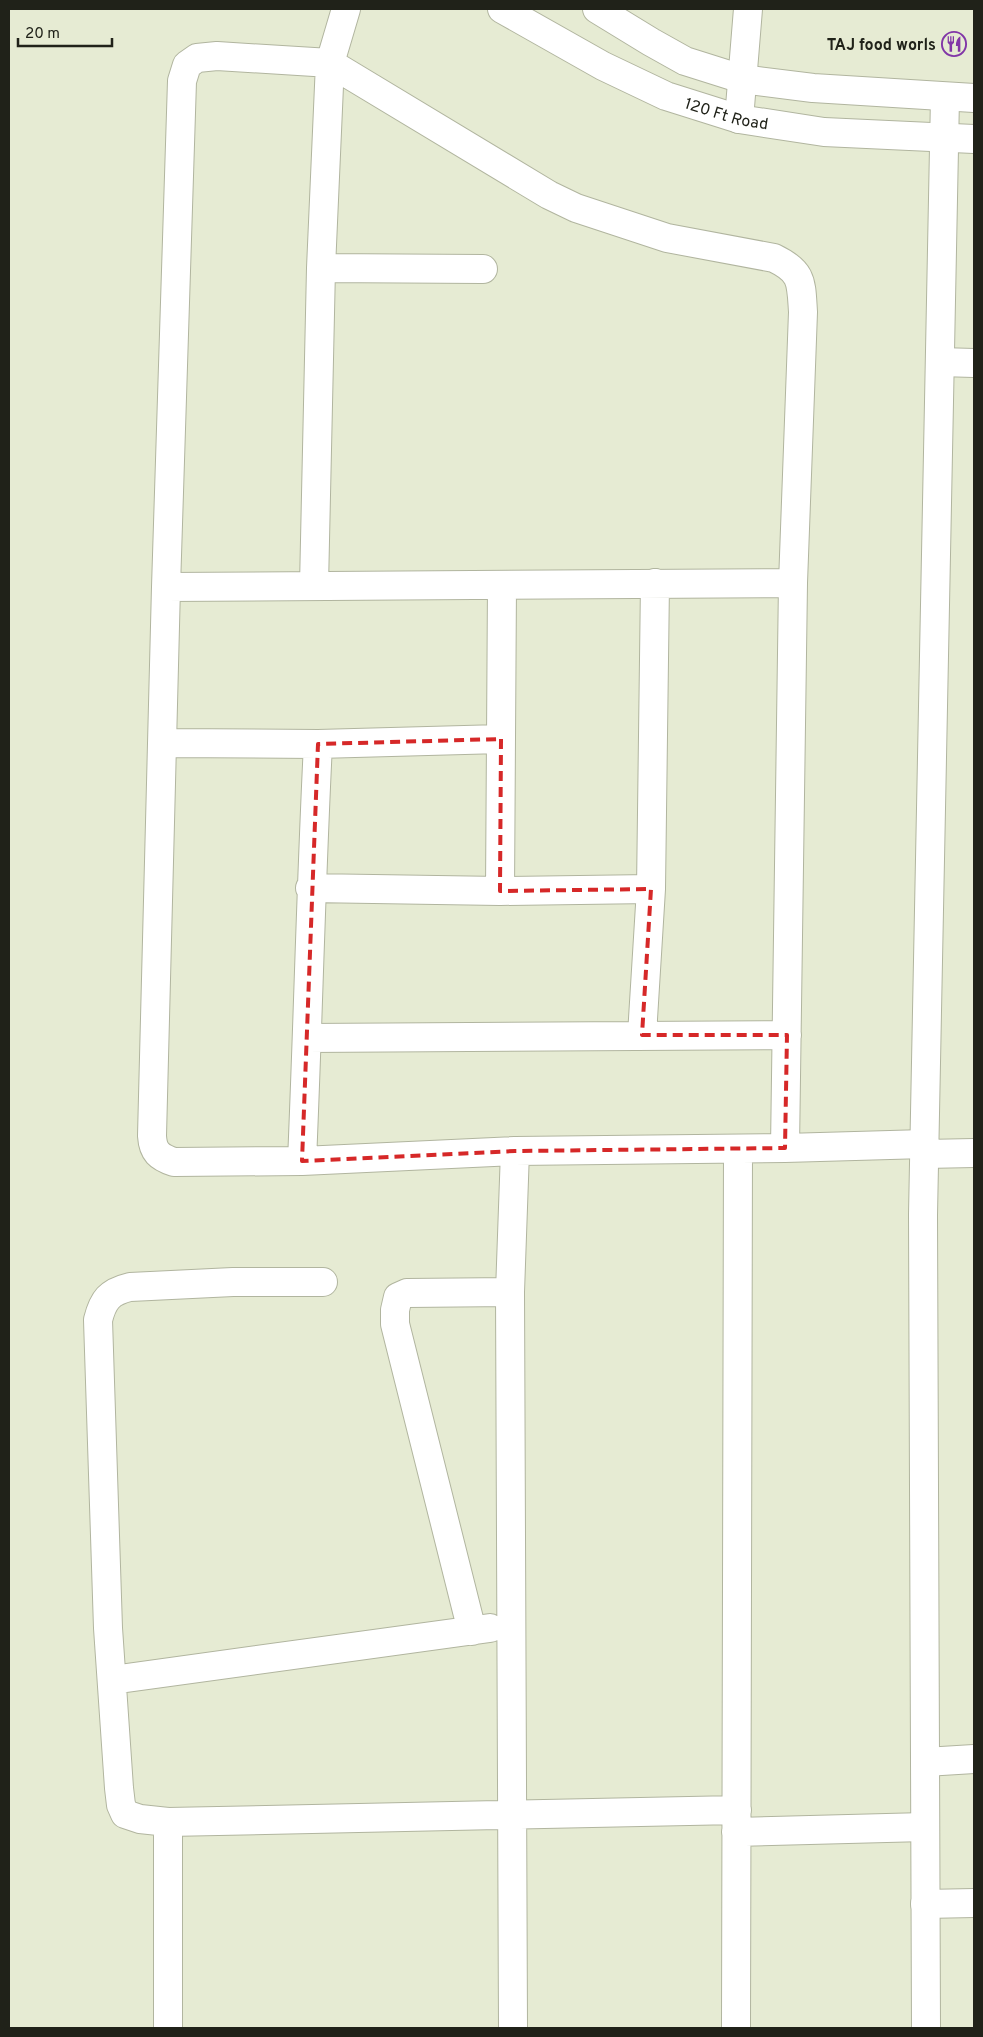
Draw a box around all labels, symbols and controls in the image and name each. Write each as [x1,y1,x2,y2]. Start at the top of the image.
scale bar [18,15,111,47]
text: 20 m [25,25,60,44]
restaurant icon: TAJ food worls [941,31,967,57]
place label: TAJ food worls [827,36,936,56]
street label: 120 Ft Road [682,95,769,135]

